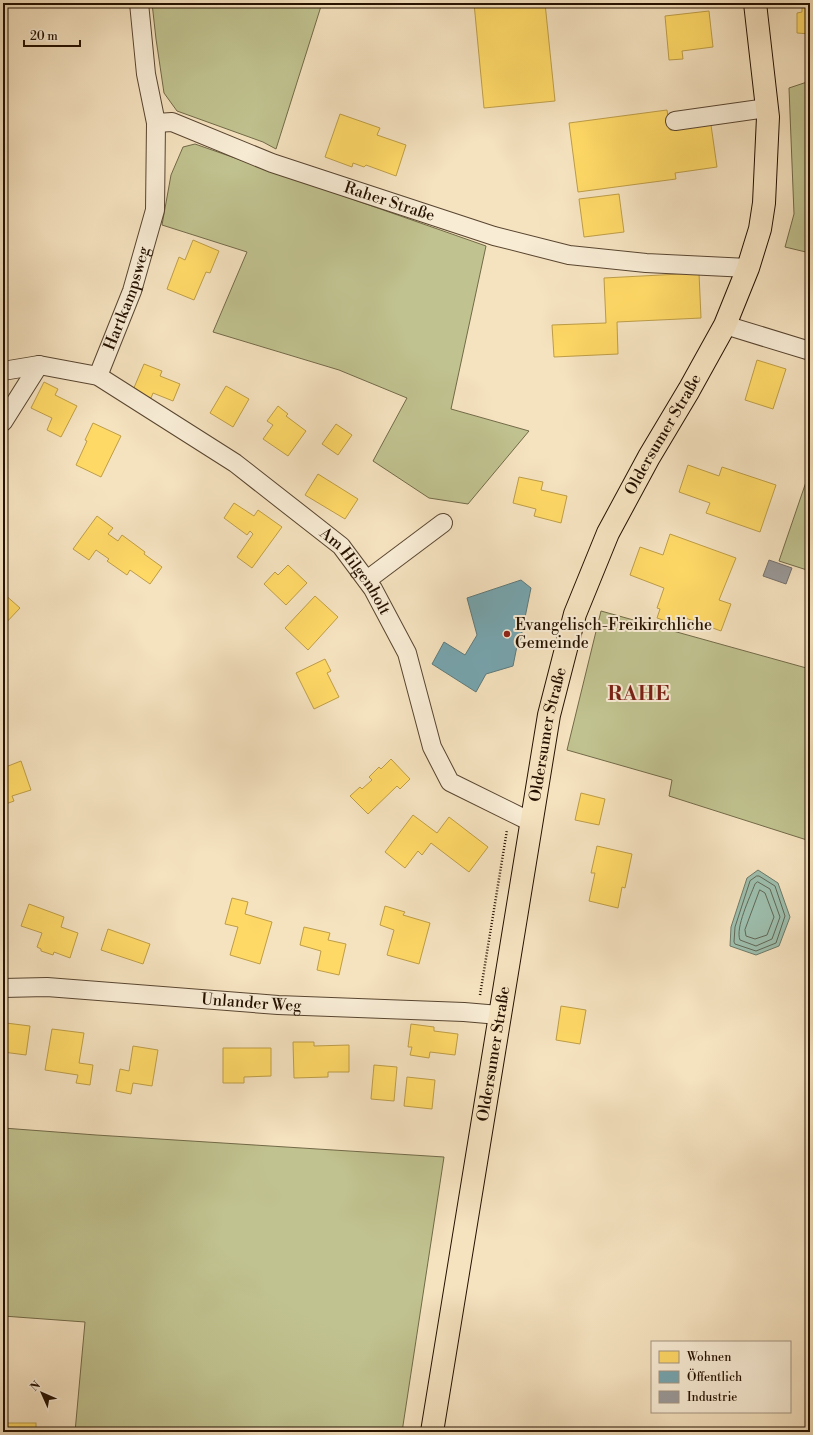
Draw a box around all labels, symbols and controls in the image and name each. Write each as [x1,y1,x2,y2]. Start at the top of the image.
scale bar [24,22,80,48]
text: 20 m [30,29,58,44]
street label: Raher Straße [341,177,437,226]
street label: Hartkampsweg [99,243,154,353]
street label: Oldersumer Straße [620,370,706,499]
street label: Am Hilgenholt [315,522,395,619]
place label: Evangelisch-Freikirchliche Gemeinde [515,615,712,653]
marker: Evangelisch-Freikirchliche Gemeinde [502,629,512,639]
street label: Oldersumer Straße [525,665,571,803]
district label: RAHE [607,682,671,707]
street label: Oldersumer Straße [473,985,515,1123]
street label: Unlander Weg [200,989,303,1016]
legend [651,1341,791,1413]
text: Wohnen [686,1350,731,1365]
text: Öffentlich [687,1368,742,1385]
north arrow [22,1373,62,1413]
text: N [28,1378,44,1395]
text: Industrie [687,1390,737,1405]

